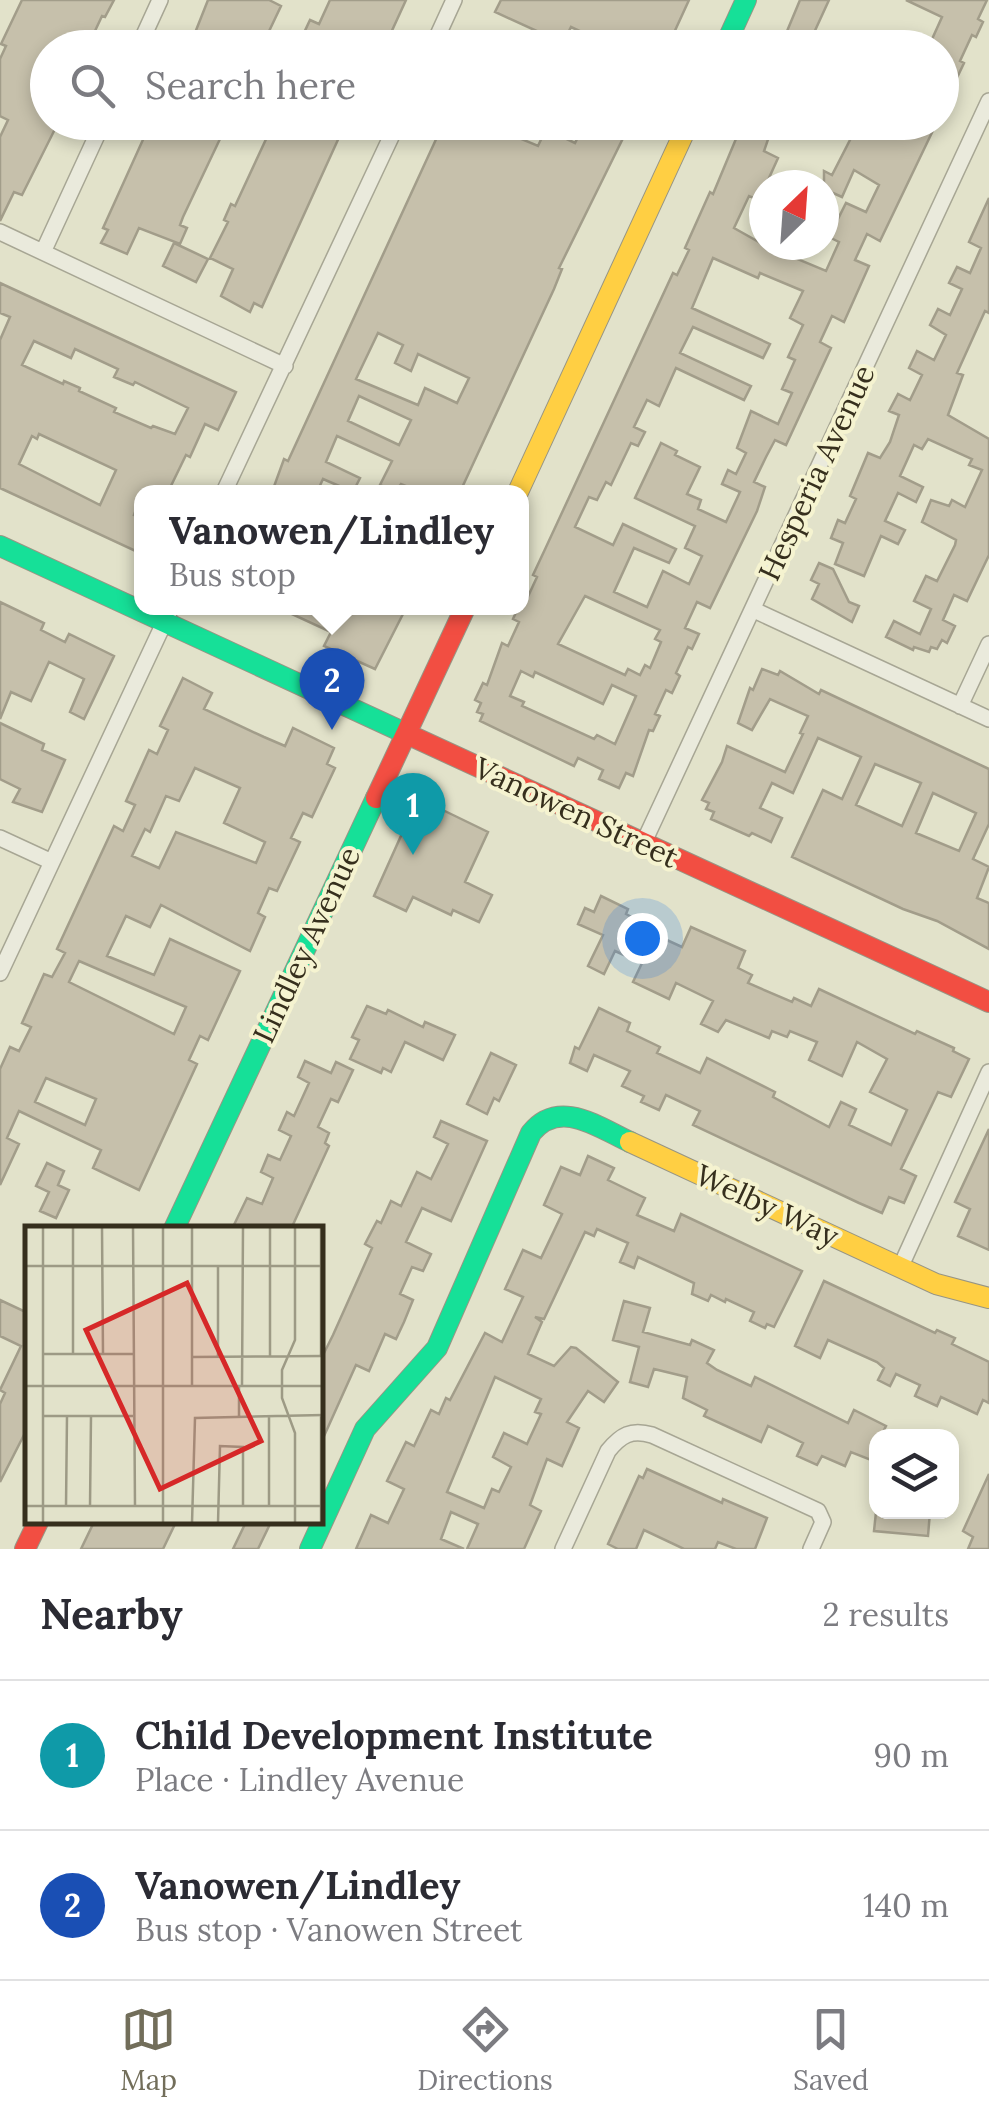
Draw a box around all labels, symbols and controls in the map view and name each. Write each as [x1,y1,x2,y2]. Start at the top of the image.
search box [30,30,959,140]
icon: search [65,58,120,113]
text: Search here [145,61,356,109]
north arrow [749,170,839,260]
street label: Hesperia Avenue [749,359,883,586]
popup [134,485,529,615]
text: Vanowen/Lindley [169,506,494,554]
text: Bus stop [169,554,296,595]
pin: 2 [300,648,364,730]
street label: Vanowen Street [467,748,685,876]
pin: 1 [380,772,446,855]
street label: Lindley Avenue [244,841,369,1049]
your location [617,913,668,964]
street label: Welby Way [689,1155,845,1256]
inset map [25,1226,322,1524]
map controls [869,1429,959,1519]
button: layers [869,1429,959,1519]
text: Nearby [40,1587,183,1641]
text: 2 results [823,1594,949,1635]
text: Child Development Institute [135,1711,653,1759]
text: 1 [66,1735,79,1776]
text: 90 m [874,1735,949,1776]
text: Place · Lindley Avenue [135,1759,464,1800]
text: Vanowen/Lindley [135,1861,460,1909]
text: 2 [64,1885,81,1926]
text: 140 m [863,1885,949,1926]
text: Bus stop · Vanowen Street [135,1909,523,1950]
tab: Map [120,2002,177,2098]
tab: Directions [417,2002,553,2098]
tab: Saved [793,2002,869,2098]

